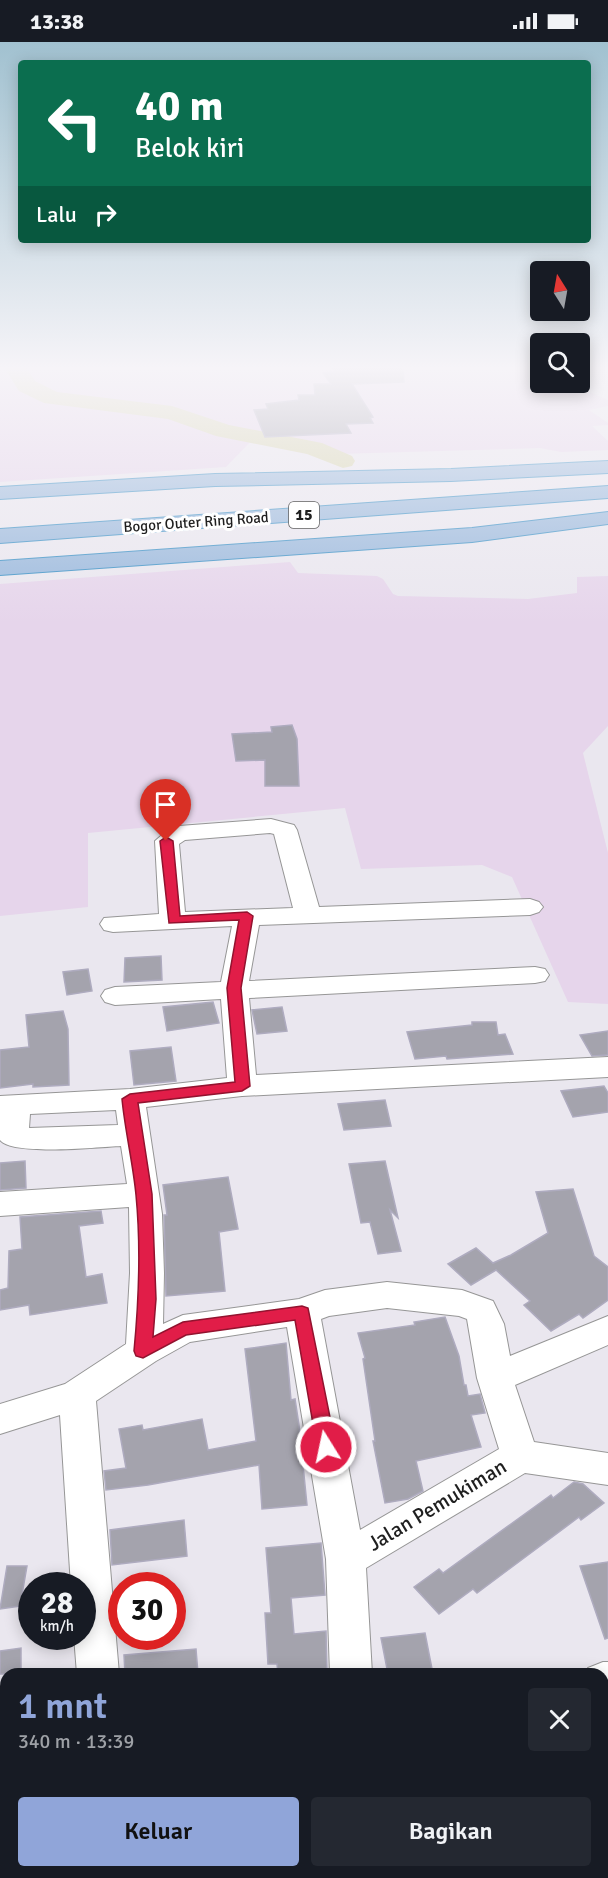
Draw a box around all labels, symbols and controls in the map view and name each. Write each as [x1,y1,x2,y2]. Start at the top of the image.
text: 13:38 [30,8,84,35]
text: 40 m [135,81,224,132]
icon: left [36,84,114,162]
text: Belok kiri [135,132,244,165]
icon: right [89,198,122,231]
text: Lalu [36,201,77,228]
north arrow [530,261,590,321]
map controls [530,261,590,393]
button: search [530,333,590,393]
road number: 15 [289,502,319,528]
street label: Bogor Outer Ring Road [123,508,269,536]
pin [140,779,191,841]
icon: arrive [149,788,182,821]
position arrow [294,1415,358,1479]
street label: Jalan Pemukiman [363,1453,511,1557]
speed limit sign: 30 [108,1572,186,1650]
text: 28 [41,1585,73,1622]
text: km/h [40,1617,74,1635]
text: 1 mnt [18,1684,107,1729]
button: close [528,1688,591,1751]
text: 340 m · 13:39 [18,1729,134,1754]
button: Keluar [18,1797,299,1866]
button: Bagikan [311,1797,591,1866]

